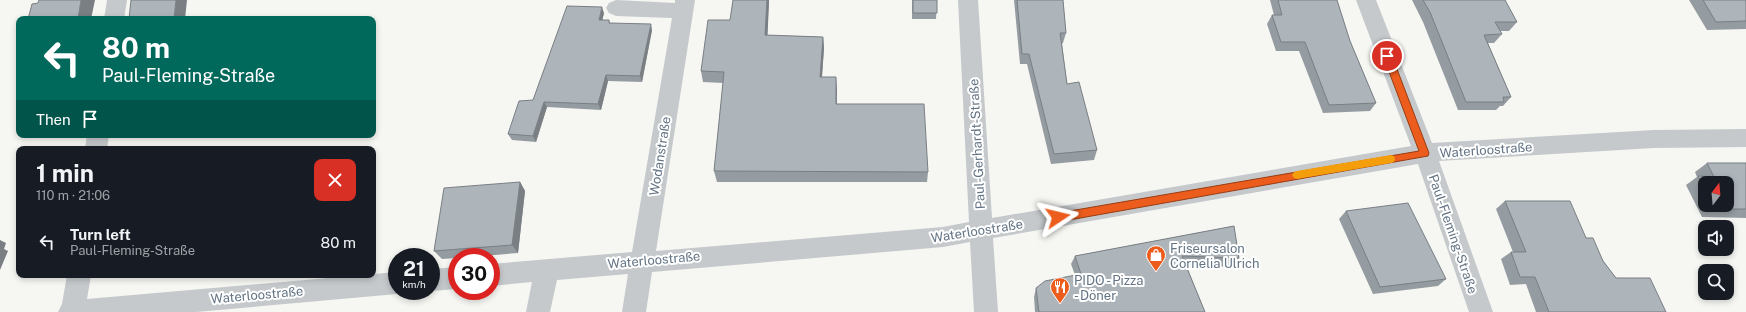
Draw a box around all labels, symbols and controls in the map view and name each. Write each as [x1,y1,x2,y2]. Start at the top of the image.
text: 80 m [102,31,170,64]
icon: left [36,32,88,84]
pin [1370,39,1404,73]
icon: arrive [1376,45,1398,67]
text: Paul-Fleming-Straße [102,65,275,86]
street label: Paul-Gerhardt-Straße [966,78,988,210]
icon: arrive [79,108,101,130]
text: Then [36,111,71,128]
street label: Wodanstraße [646,115,674,197]
street label: Waterloostraße [1439,139,1533,161]
text: 1 min [36,159,94,187]
button: close [314,159,356,201]
street label: Paul-Fleming-Straße [1426,172,1480,296]
north arrow [1698,176,1734,212]
map controls [1698,176,1734,300]
text: 110 m · 21:06 [36,188,110,203]
position arrow [1037,196,1079,238]
street label: Waterloostraße [930,216,1024,246]
button: sound [1698,220,1734,256]
text: Turn left [70,226,131,243]
icon: left [36,231,58,253]
text: 80 m [321,234,356,251]
place label: Friseursalon Cornelia Ulrich [1170,241,1259,271]
text: Paul-Fleming-Straße [70,243,195,258]
shop icon: Friseursalon Cornelia Ulrich [1145,244,1167,272]
speed limit sign: 30 [448,248,500,300]
street label: Waterloostraße [607,248,701,272]
text: 21 [403,257,425,281]
button: search [1698,264,1734,300]
place label: PIDO - Pizza - Döner [1074,273,1144,303]
restaurant icon: PIDO - Pizza - Döner [1049,276,1071,304]
text: km/h [402,278,426,290]
street label: Waterloostraße [210,283,304,307]

